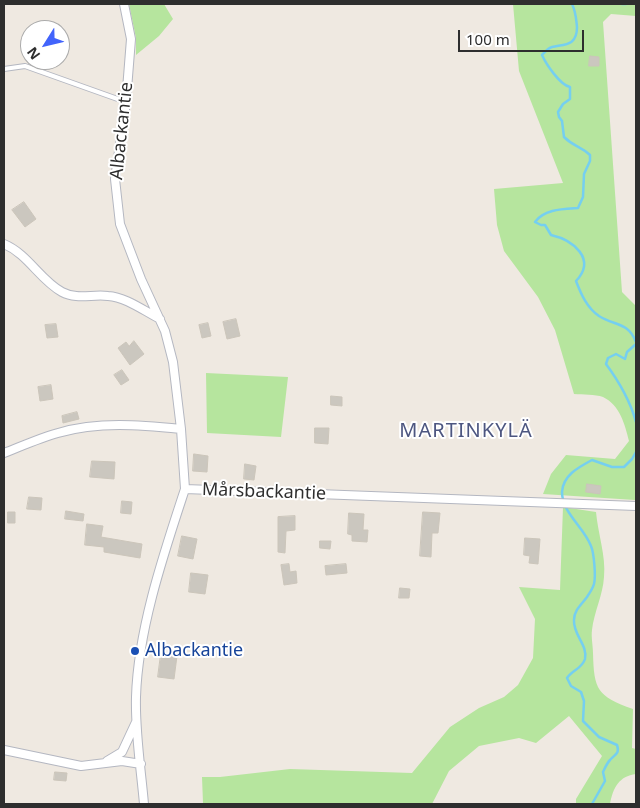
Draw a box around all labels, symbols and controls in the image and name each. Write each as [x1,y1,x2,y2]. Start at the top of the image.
north arrow [20,20,70,70]
scale bar [460,20,586,52]
text: 100 m [466,29,510,49]
text: N [22,43,44,64]
street label: Albackantie [106,81,138,181]
district label: MARTINKYLÄ [398,419,534,443]
street label: Mårsbackantie [201,479,327,505]
place label: Albackantie [145,640,243,662]
marker: Albackantie [129,645,141,657]

